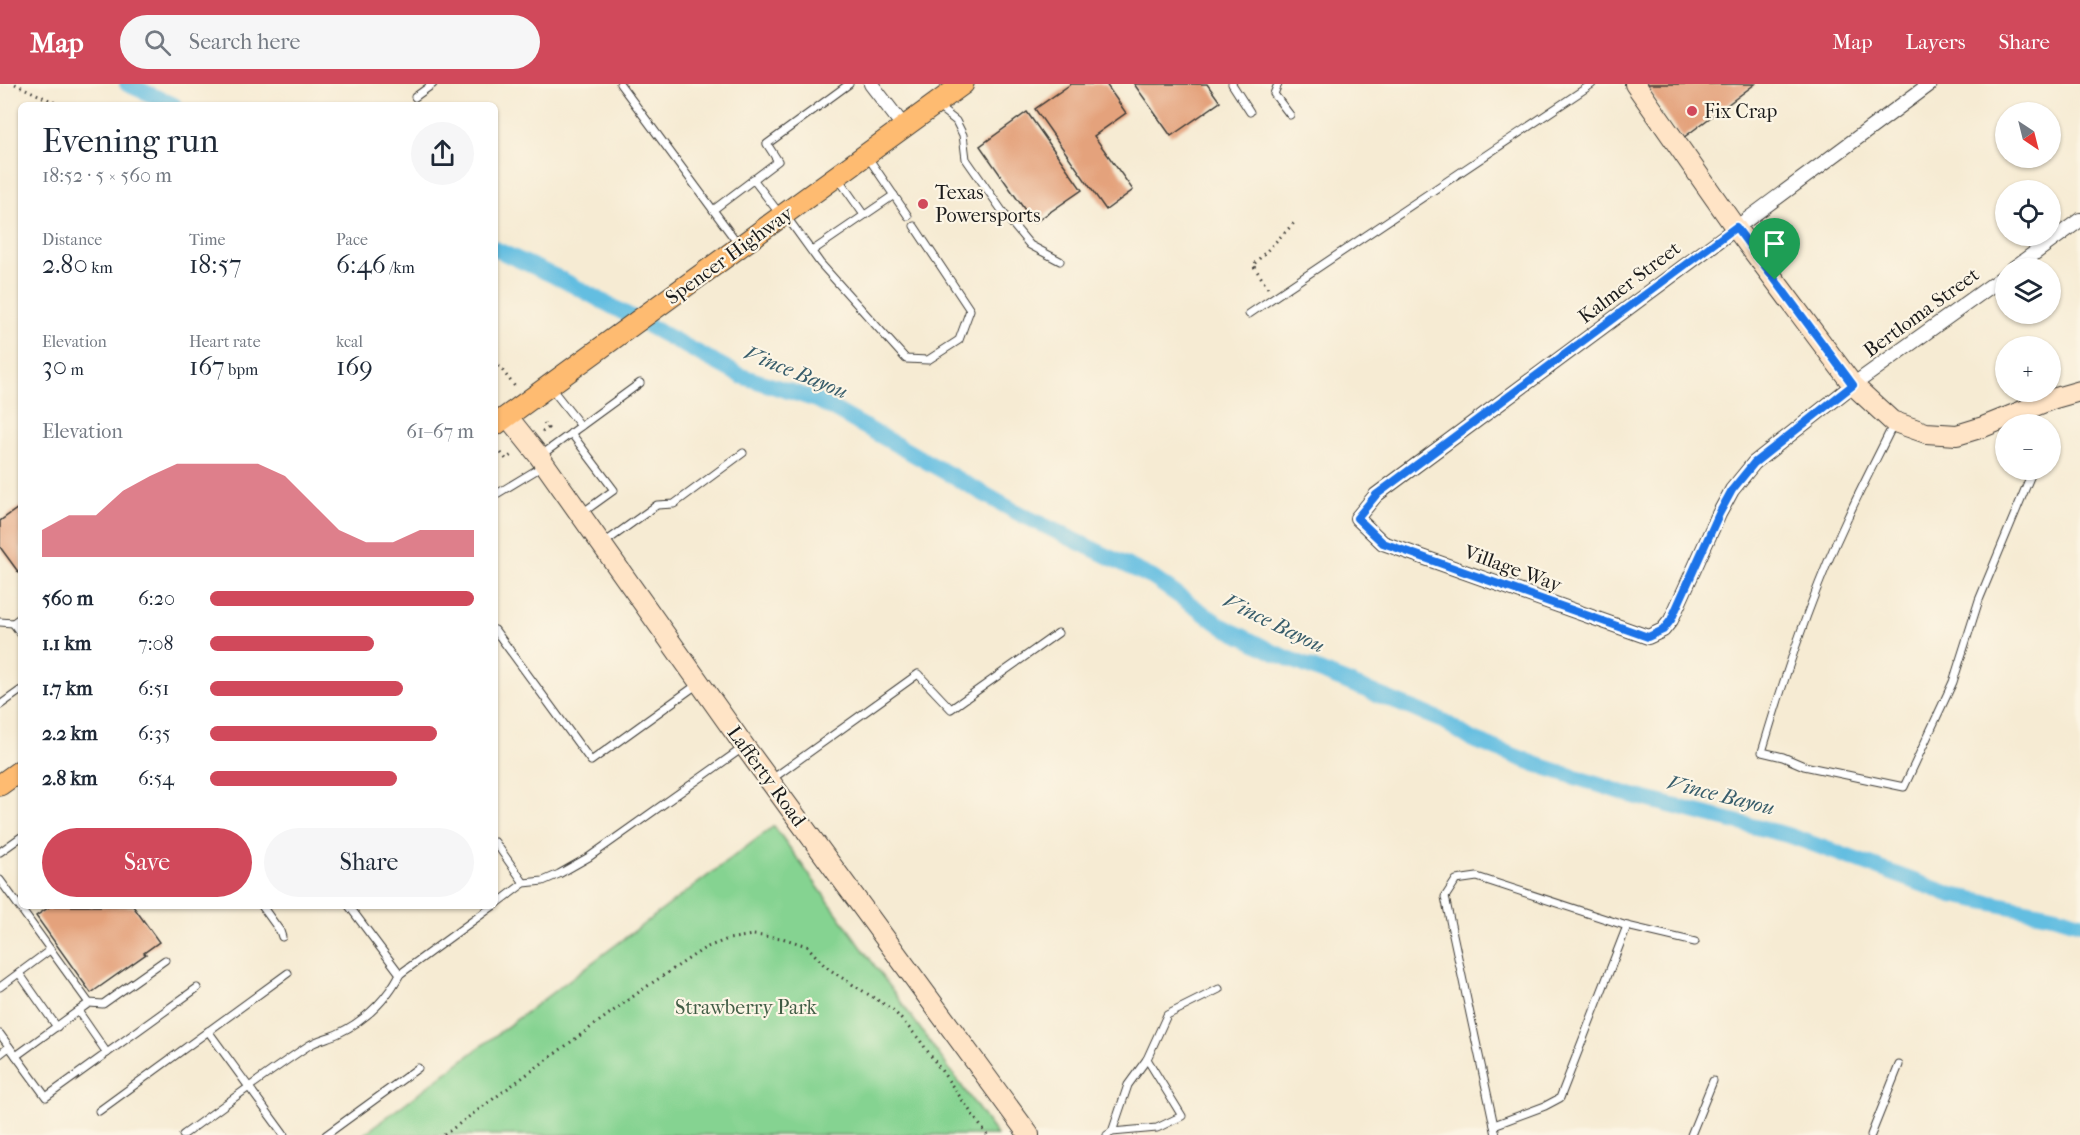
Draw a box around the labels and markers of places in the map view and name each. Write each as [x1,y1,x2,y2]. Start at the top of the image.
place label: Fix Crap [1704,100,1777,123]
marker: Fix Crap [1685,104,1699,118]
place label: Texas Powersports [935,181,1041,227]
marker: Texas Powersports [916,197,930,211]
pin [1749,218,1800,280]

